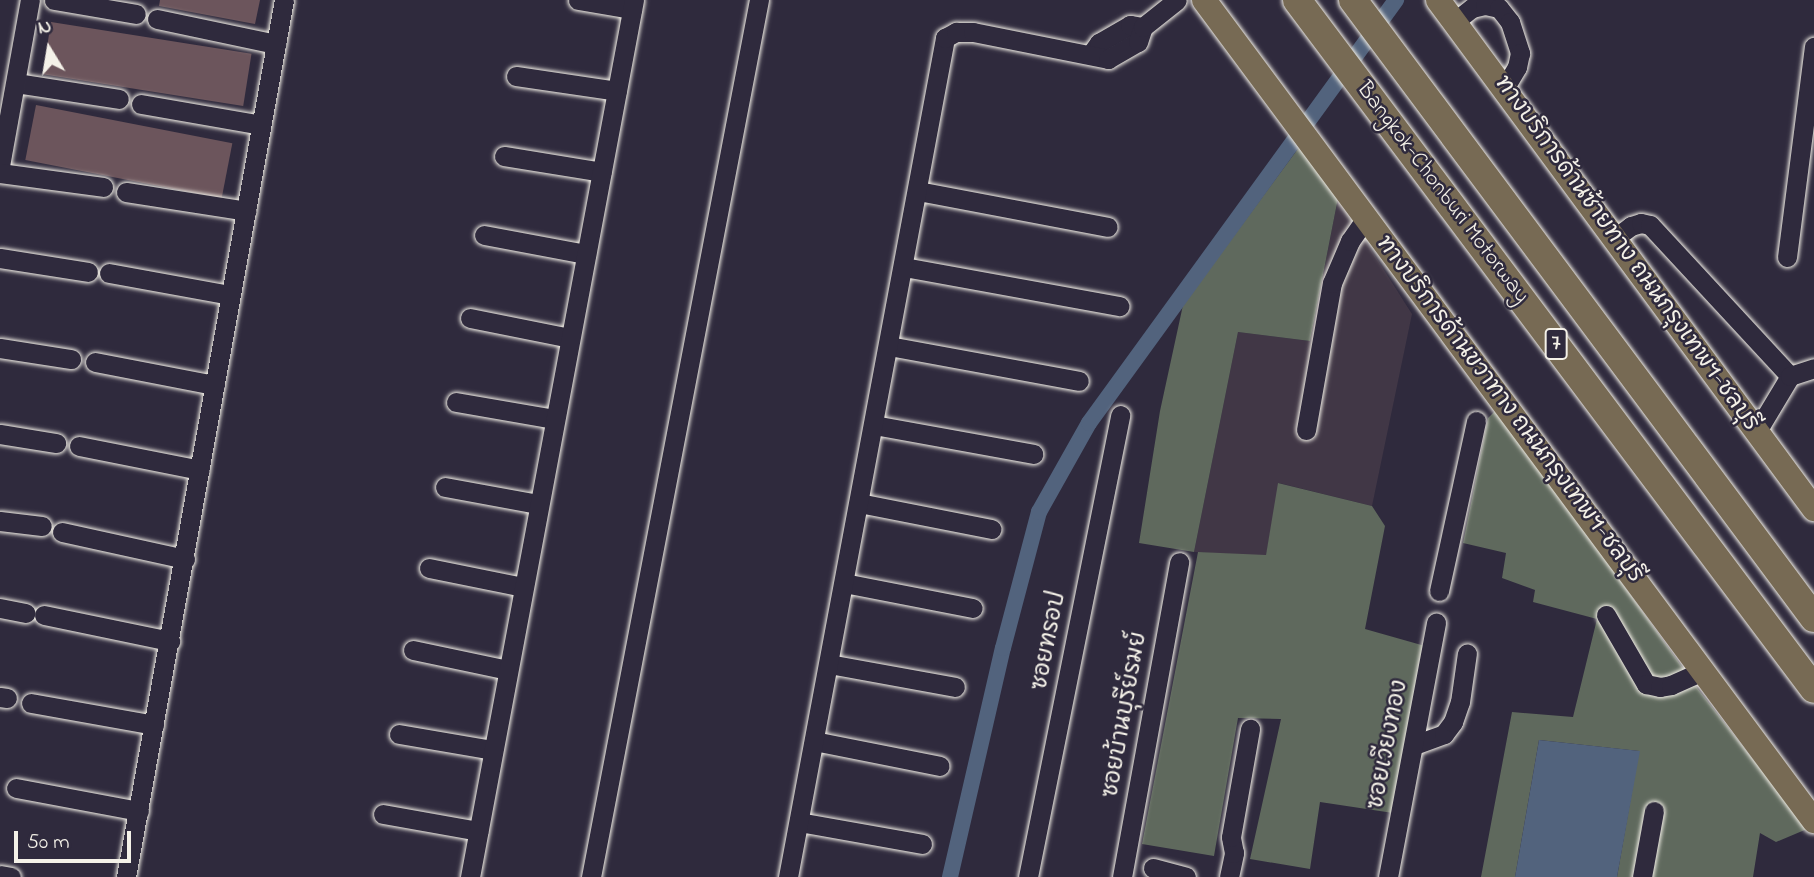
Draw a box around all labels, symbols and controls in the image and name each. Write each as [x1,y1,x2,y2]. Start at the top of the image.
text: N [36,13,54,42]
north arrow [14,14,84,84]
street label: ทางบริการด้านซ้ายทาง ถนนกรุงเทพฯ-ชลบุรี [1488,71,1764,437]
street label: Bangkok-Chonburi Motorway [1349,77,1535,309]
street label: ทางบริการด้านขวาทาง ถนนกรุงเทพฯ-ชลบุรี [1369,231,1649,589]
road number: 7 [1544,326,1568,362]
street label: ซอยทรอป [1027,589,1073,693]
street label: ซอยบ้านบุรีย์รมย์ [1098,630,1154,800]
street label: ซอยเวียงทอง [1363,678,1415,812]
scale bar [18,818,135,862]
text: 50 m [27,828,70,858]

